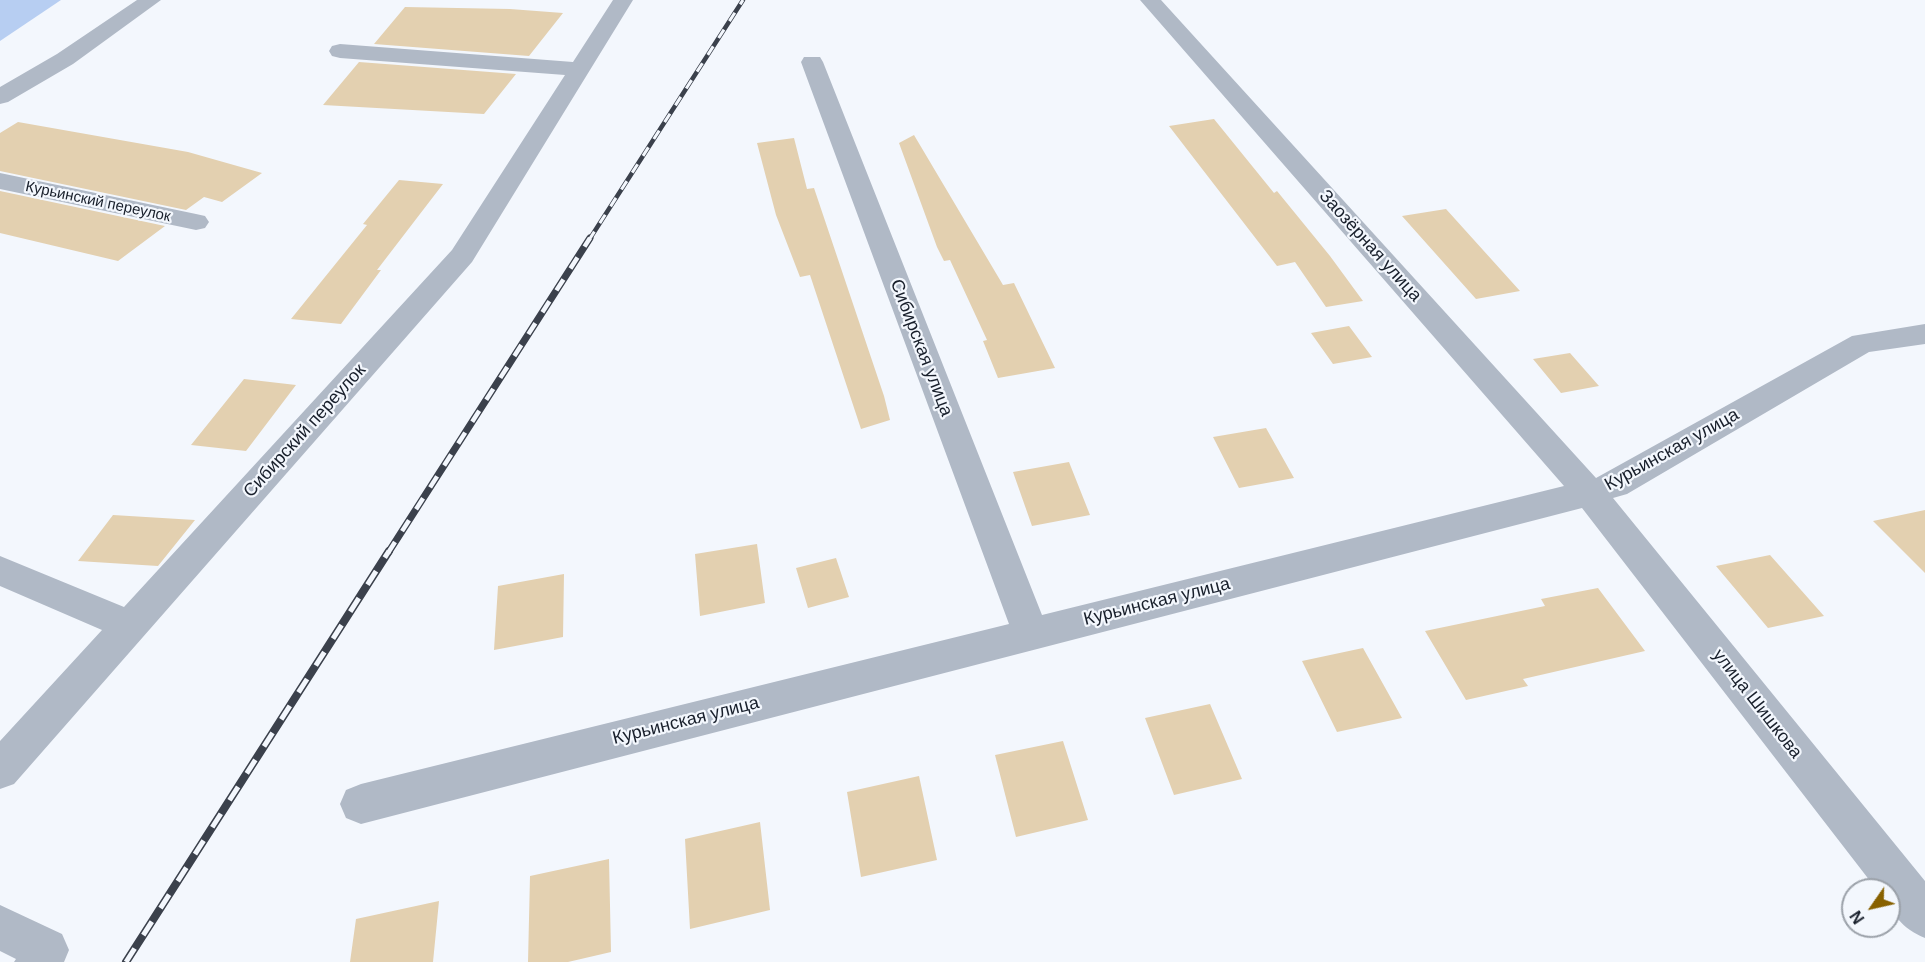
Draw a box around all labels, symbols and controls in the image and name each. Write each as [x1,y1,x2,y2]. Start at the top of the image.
street label: Курьинский переулок [24,178,172,226]
street label: Заозёрная улица [1314,186,1426,306]
street label: Сибирская улица [885,276,957,420]
street label: Сибирский переулок [239,360,371,502]
street label: Курьинская улица [1601,404,1743,496]
street label: Курьинская улица [1082,573,1232,631]
street label: улица Шишкова [1708,645,1806,763]
street label: Курьинская улица [611,692,761,750]
north arrow [1841,878,1901,938]
text: N [1847,908,1868,927]

